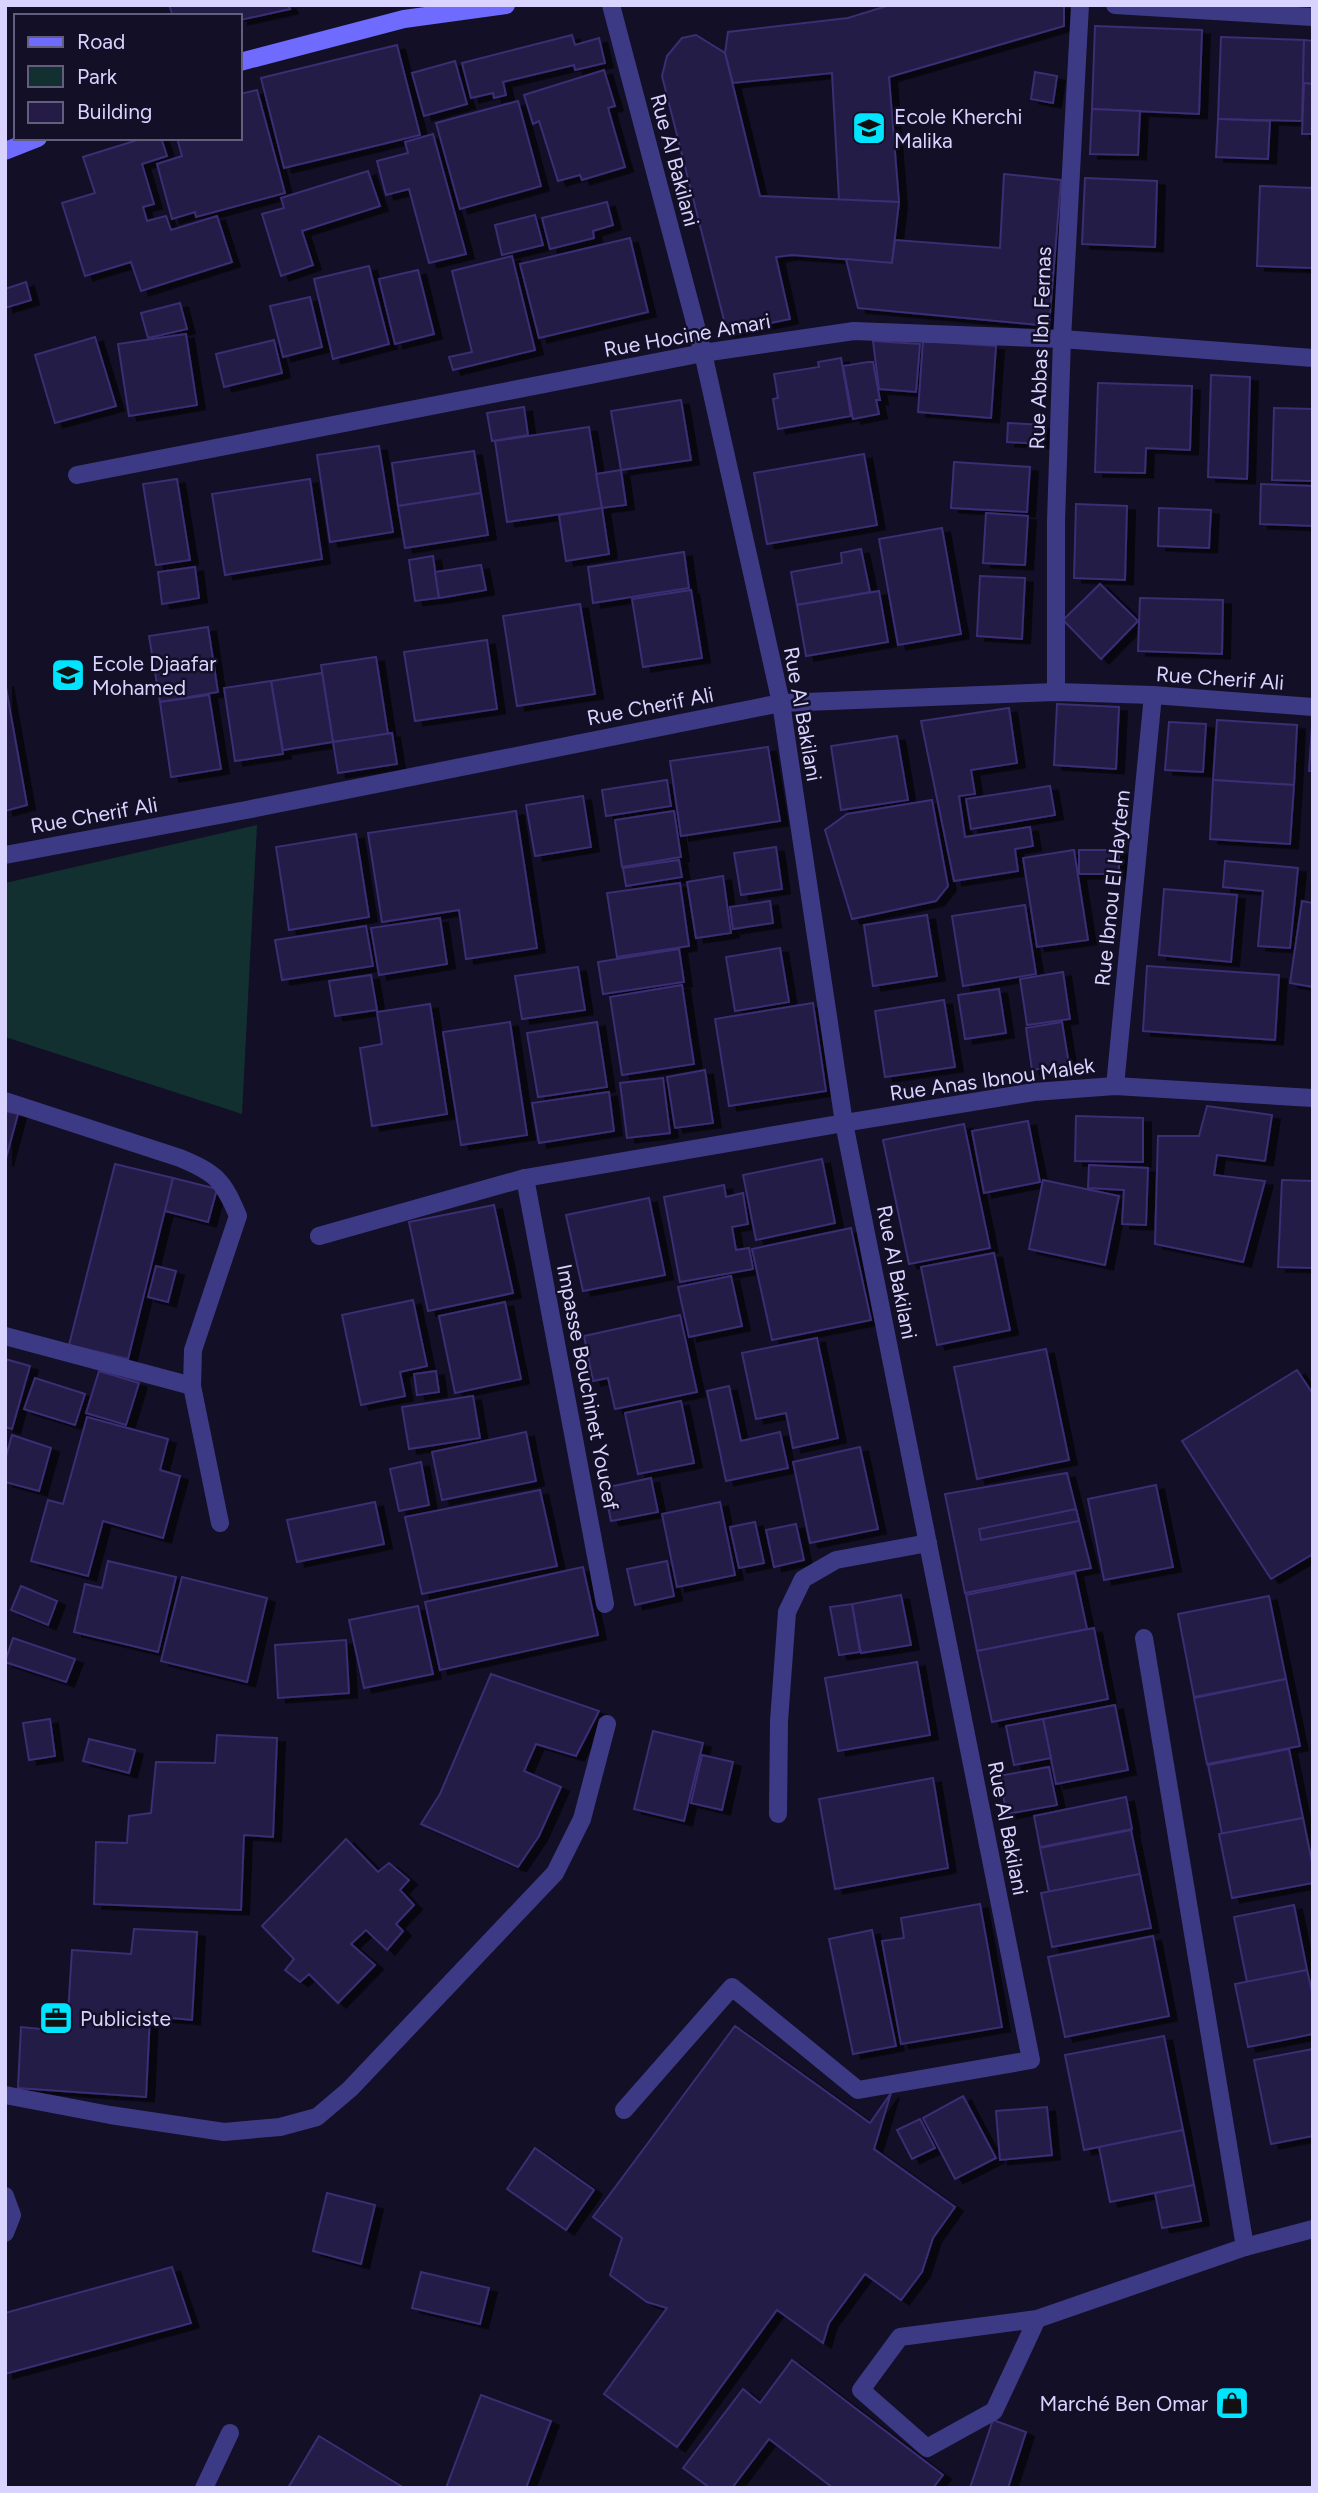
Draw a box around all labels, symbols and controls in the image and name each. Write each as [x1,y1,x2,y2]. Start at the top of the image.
legend [14,14,242,140]
text: Road [77,29,125,54]
text: Park [77,64,118,89]
street label: Rue Al Bakilani [645,91,705,229]
text: Building [77,99,152,124]
place label: Ecole Kherchi Malika [894,104,1022,153]
school or university icon: Ecole Kherchi Malika [850,109,888,147]
street label: Rue Abbas Ibn Fernas [1024,246,1056,450]
street label: Rue Hocine Amari [602,308,772,362]
street label: Rue Al Bakilani [779,645,827,783]
place label: Ecole Djaafar Mohamed [92,651,216,700]
school or university icon: Ecole Djaafar Mohamed [49,656,87,694]
street label: Rue Cherif Ali [1155,661,1285,695]
street label: Rue Cherif Ali [585,681,715,731]
street label: Rue Ibnou El Haytem [1089,789,1135,987]
street label: Rue Cherif Ali [29,792,159,838]
street label: Rue Anas Ibnou Malek [888,1052,1097,1106]
street label: Rue Al Bakilani [872,1203,922,1341]
street label: Impasse Bouchinet Youcef [552,1262,624,1512]
street label: Rue Al Bakilani [983,1759,1033,1897]
office icon: Publiciste [37,1999,75,2037]
place label: Publiciste [80,2006,171,2031]
shop icon: Marché Ben Omar [1213,2384,1251,2422]
place label: Marché Ben Omar [1039,2391,1208,2416]

